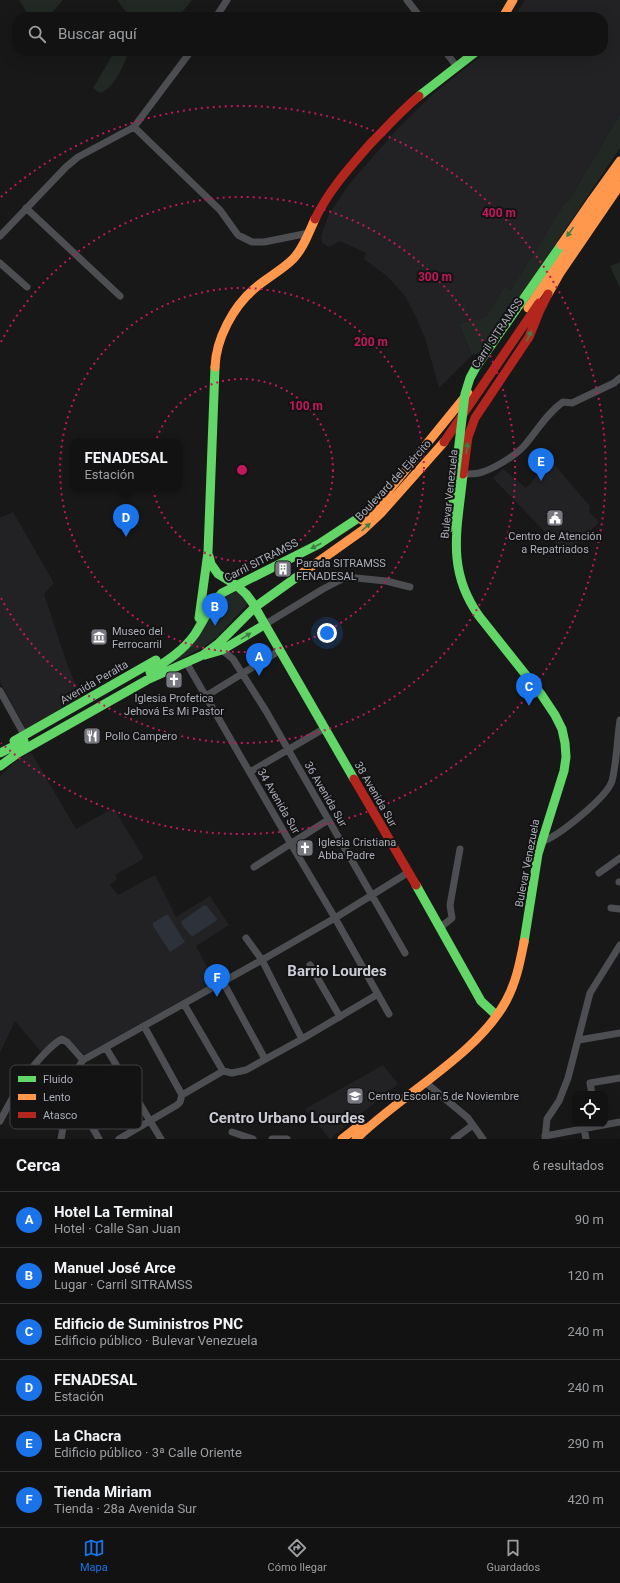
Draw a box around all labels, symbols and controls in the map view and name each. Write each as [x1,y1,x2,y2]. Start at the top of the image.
search box [12,12,608,56]
icon: search [26,23,48,45]
text: Buscar aquí [58,25,137,43]
text: 400 m [482,206,516,220]
one-way arrow [566,226,574,237]
text: 300 m [418,270,452,284]
street label: Carril SITRAMSS [469,296,526,371]
one-way arrow [526,330,532,341]
text: 200 m [354,335,388,349]
text: 100 m [289,399,323,413]
street label: Boulevard del Ejército [353,437,434,523]
popup [70,439,182,491]
one-way arrow [464,442,470,454]
pin: E [528,448,554,481]
text: FENADESAL [84,449,168,467]
street label: Bulevar Venezuela [438,449,461,539]
centre of rings [235,463,249,477]
text: Estación [84,467,134,482]
pin: D [113,504,139,537]
public building icon: Centro de Atención a Repatriados [545,508,565,528]
one-way arrow [361,523,371,532]
place label: Centro de Atención a Repatriados [508,530,602,556]
street label: Carril SITRAMSS [222,536,301,585]
one-way arrow [310,543,321,549]
place label: Parada SITRAMSS FENADESAL [296,557,386,583]
building icon: Parada SITRAMSS FENADESAL [273,559,293,579]
pin: B [202,593,228,626]
your location [317,623,337,643]
place label: Museo del Ferrocarril [112,625,163,651]
museum icon: Museo del Ferrocarril [89,627,109,647]
one-way arrow [240,632,252,639]
pin: A [246,643,272,676]
street label: Avenida Peralta [58,658,130,707]
church icon: Iglesia Profetica Jehová Es Mi Pastor [164,670,184,690]
pin: C [516,673,542,706]
place label: Iglesia Profetica Jehová Es Mi Pastor [124,692,224,718]
restaurant icon: Pollo Campero [82,726,102,746]
place label: Pollo Campero [105,730,177,743]
street label: 36 Avenida Sur [302,759,350,829]
street label: 38 Avenida Sur [352,759,400,829]
street label: 34 Avenida Sur [255,766,303,836]
street label: Bulevar Venezuela [513,818,542,908]
place label: Iglesia Cristiana Abba Padre [318,836,396,862]
church icon: Iglesia Cristiana Abba Padre [295,838,315,858]
district label: Barrio Lourdes [287,962,387,980]
pin: F [204,964,230,997]
legend [10,1065,142,1129]
text: Fluido [43,1073,73,1086]
school or university icon: Centro Escolar 5 de Noviembre [345,1086,365,1106]
place label: Centro Escolar 5 de Noviembre [368,1090,519,1103]
text: Lento [43,1091,71,1104]
map controls [572,1091,608,1127]
button: locate [572,1091,608,1127]
text: Atasco [43,1109,77,1122]
district label: Centro Urbano Lourdes [209,1109,365,1127]
text: Cerca [16,1155,60,1175]
text: 6 resultados [532,1158,604,1173]
text: Hotel La Terminal [54,1203,173,1221]
text: A [25,1212,33,1227]
text: 90 m [575,1212,604,1227]
text: Hotel · Calle San Juan [54,1221,181,1236]
text: Manuel José Arce [54,1259,176,1277]
text: B [25,1268,33,1283]
text: 120 m [567,1268,604,1283]
text: Lugar · Carril SITRAMSS [54,1277,193,1292]
text: Edificio de Suministros PNC [54,1315,243,1333]
text: C [25,1324,33,1339]
text: 240 m [567,1324,604,1339]
text: Edificio público · Bulevar Venezuela [54,1333,258,1348]
text: FENADESAL [54,1371,137,1389]
text: D [25,1380,33,1395]
text: 240 m [567,1380,604,1395]
text: Estación [54,1389,104,1404]
text: La Chacra [54,1427,121,1445]
text: E [25,1436,33,1451]
text: 290 m [567,1436,604,1451]
text: Edificio público · 3ª Calle Oriente [54,1445,242,1460]
text: Tienda Miriam [54,1483,152,1501]
text: F [25,1492,33,1507]
text: 420 m [567,1492,604,1507]
text: Tienda · 28a Avenida Sur [54,1501,197,1516]
tab: Mapa [80,1537,108,1574]
tab: Cómo llegar [268,1537,327,1574]
tab: Guardados [487,1537,540,1574]

